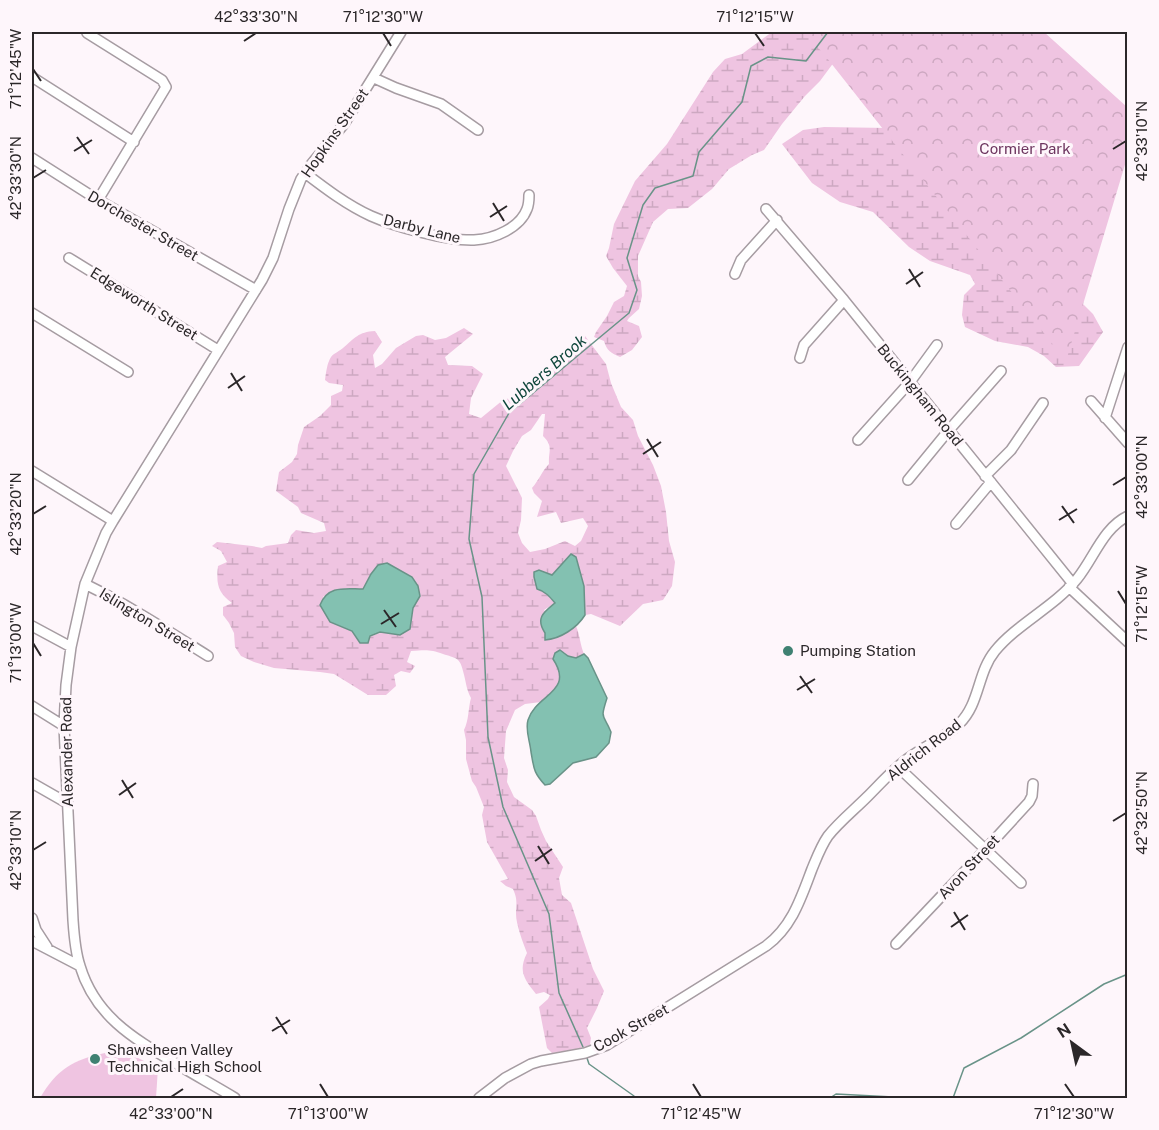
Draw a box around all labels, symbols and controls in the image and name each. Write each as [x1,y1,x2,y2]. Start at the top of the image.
text: 42°33'30"N [214,8,298,25]
text: 71°12'30"W [343,8,423,25]
text: 71°12'15"W [716,8,794,25]
text: 71°12'45"W [7,29,24,109]
street label: Hopkins Street [298,85,372,180]
text: 42°33'10"N [1133,101,1150,181]
text: 42°33'30"N [7,136,24,220]
park label: Cormier Park [979,140,1071,157]
street label: Dorchester Street [85,187,202,264]
street label: Darby Lane [382,211,462,246]
street label: Edgeworth Street [88,264,201,344]
water label: Lubbers Brook [498,330,590,414]
street label: Buckingham Road [874,340,967,449]
text: 42°33'00"N [1133,435,1150,519]
text: 42°33'20"N [7,472,24,556]
text: 71°12'15"W [1133,565,1150,643]
street label: Islington Street [96,584,198,655]
text: 71°13'00"W [7,603,24,683]
place label: Pumping Station [800,642,916,659]
marker: Pumping Station [781,644,795,658]
street label: Alexander Road [57,697,76,807]
street label: Aldrich Road [883,715,964,784]
text: 42°32'50"N [1133,771,1150,855]
text: 42°33'10"N [7,810,24,890]
street label: Avon Street [935,831,1003,902]
street label: Cook Street [590,1000,671,1055]
north arrow [1042,1013,1102,1073]
text: N [1054,1019,1075,1042]
place label: Shawsheen Valley Technical High School [107,1041,262,1075]
marker: Shawsheen Valley Technical High School [88,1052,102,1066]
text: 42°33'00"N [129,1105,213,1122]
text: 71°13'00"W [288,1105,368,1122]
text: 71°12'45"W [661,1105,741,1122]
text: 71°12'30"W [1034,1105,1114,1122]

